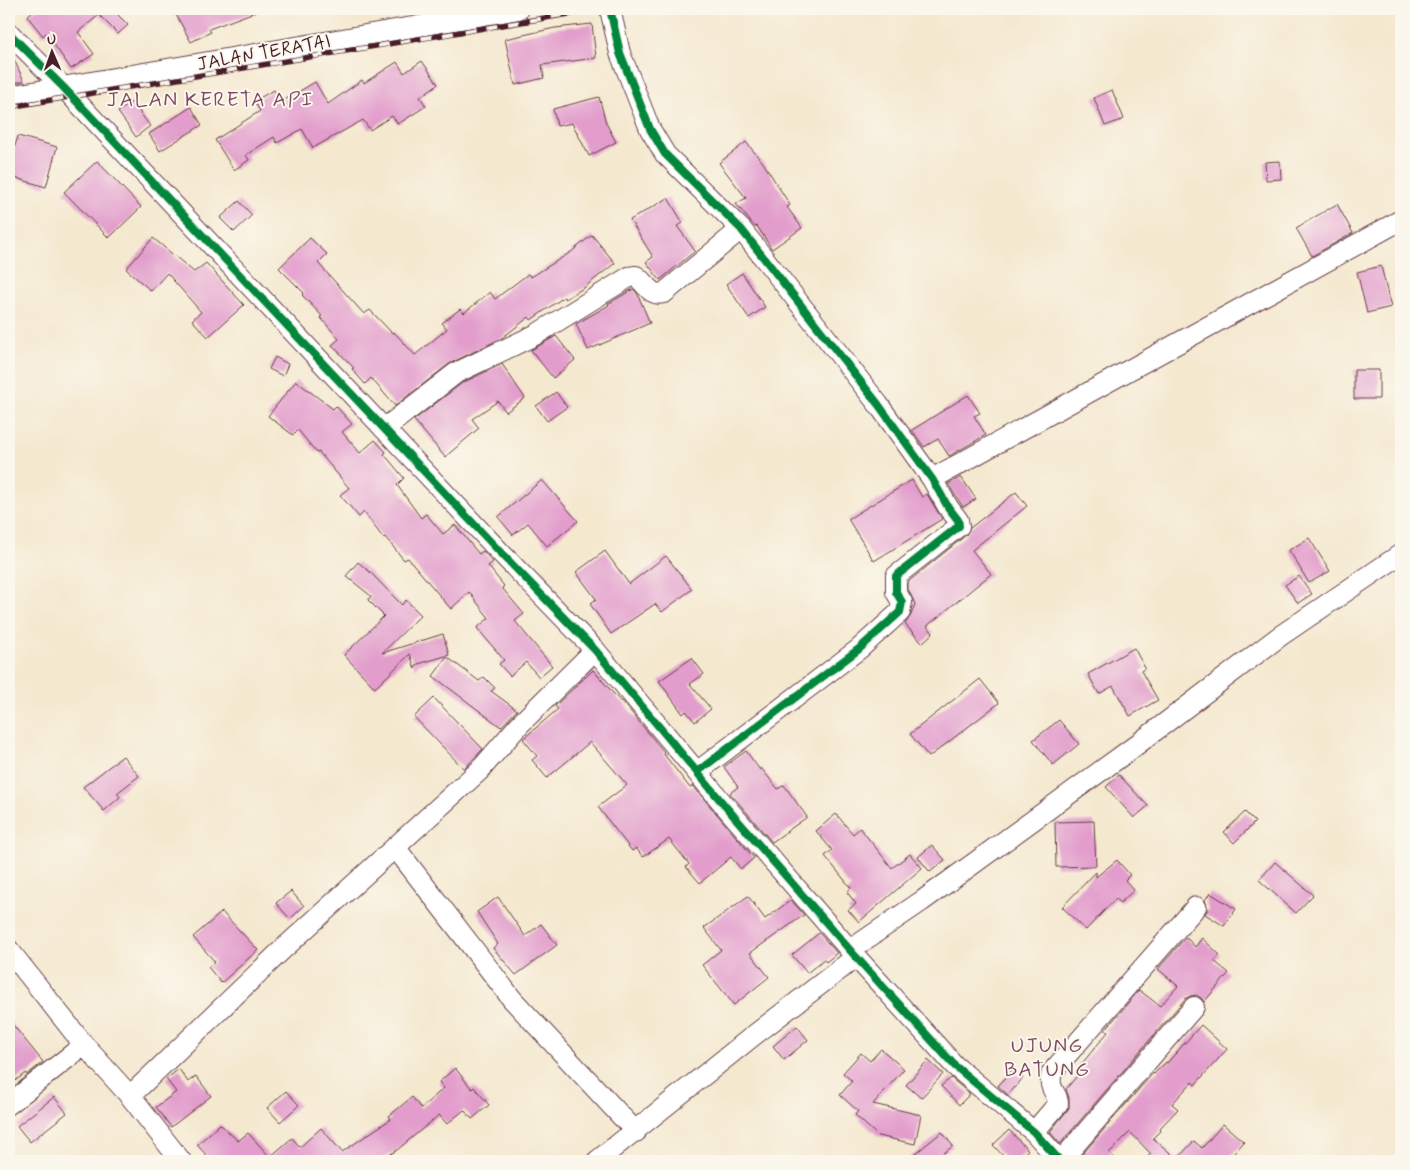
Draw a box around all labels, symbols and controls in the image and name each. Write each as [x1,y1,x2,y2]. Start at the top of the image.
north arrow [28,28,78,78]
street label: JALAN TERATAI [195,29,333,77]
text: U [47,31,56,49]
district label: JALAN KERETA API [107,86,313,114]
district label: UJUNG BATUNG [1004,1032,1090,1084]

